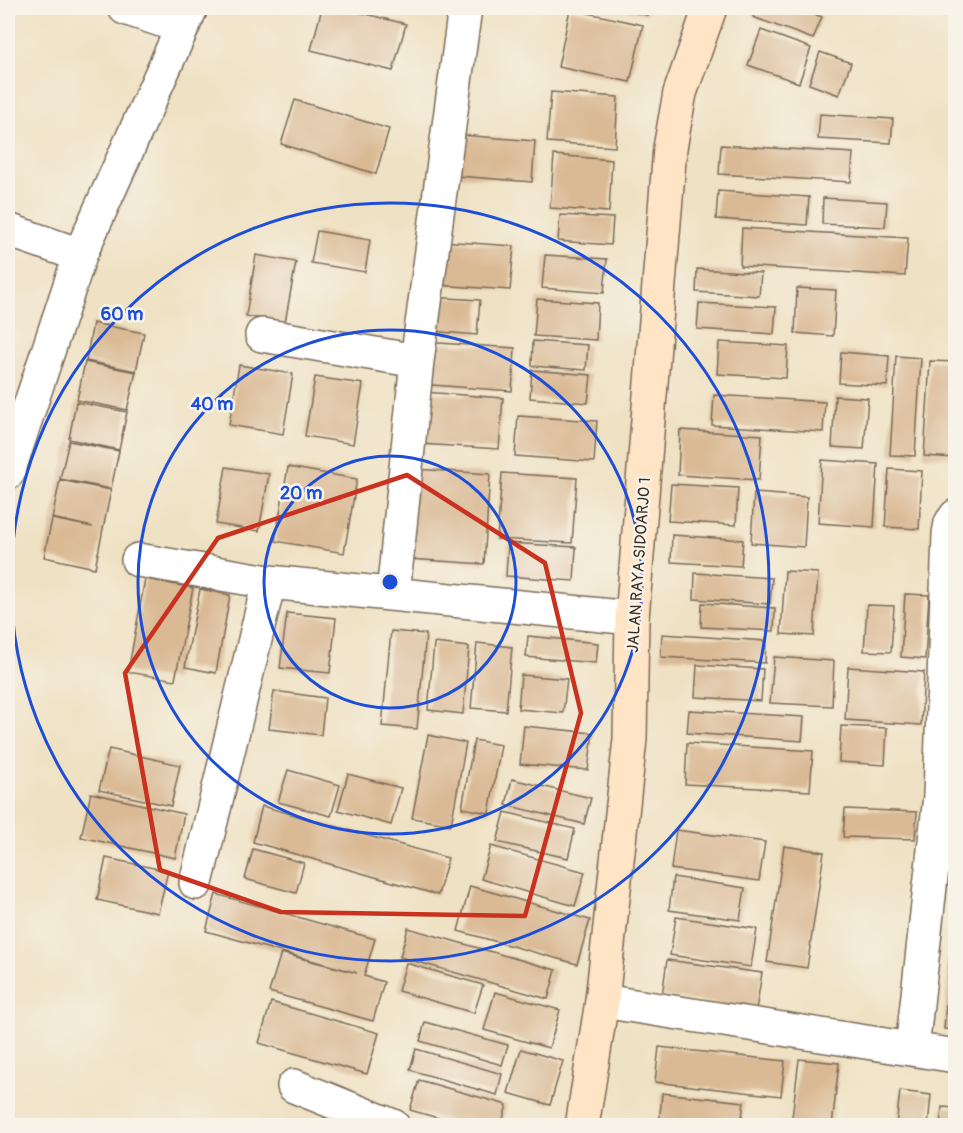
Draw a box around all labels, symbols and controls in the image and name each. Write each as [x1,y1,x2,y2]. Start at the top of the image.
text: 60 m [101,303,143,326]
text: 40 m [191,393,233,416]
street label: JALAN RAYA SIDOARJO 1 [623,477,655,653]
text: 20 m [280,482,322,505]
centre of rings [380,572,400,592]

